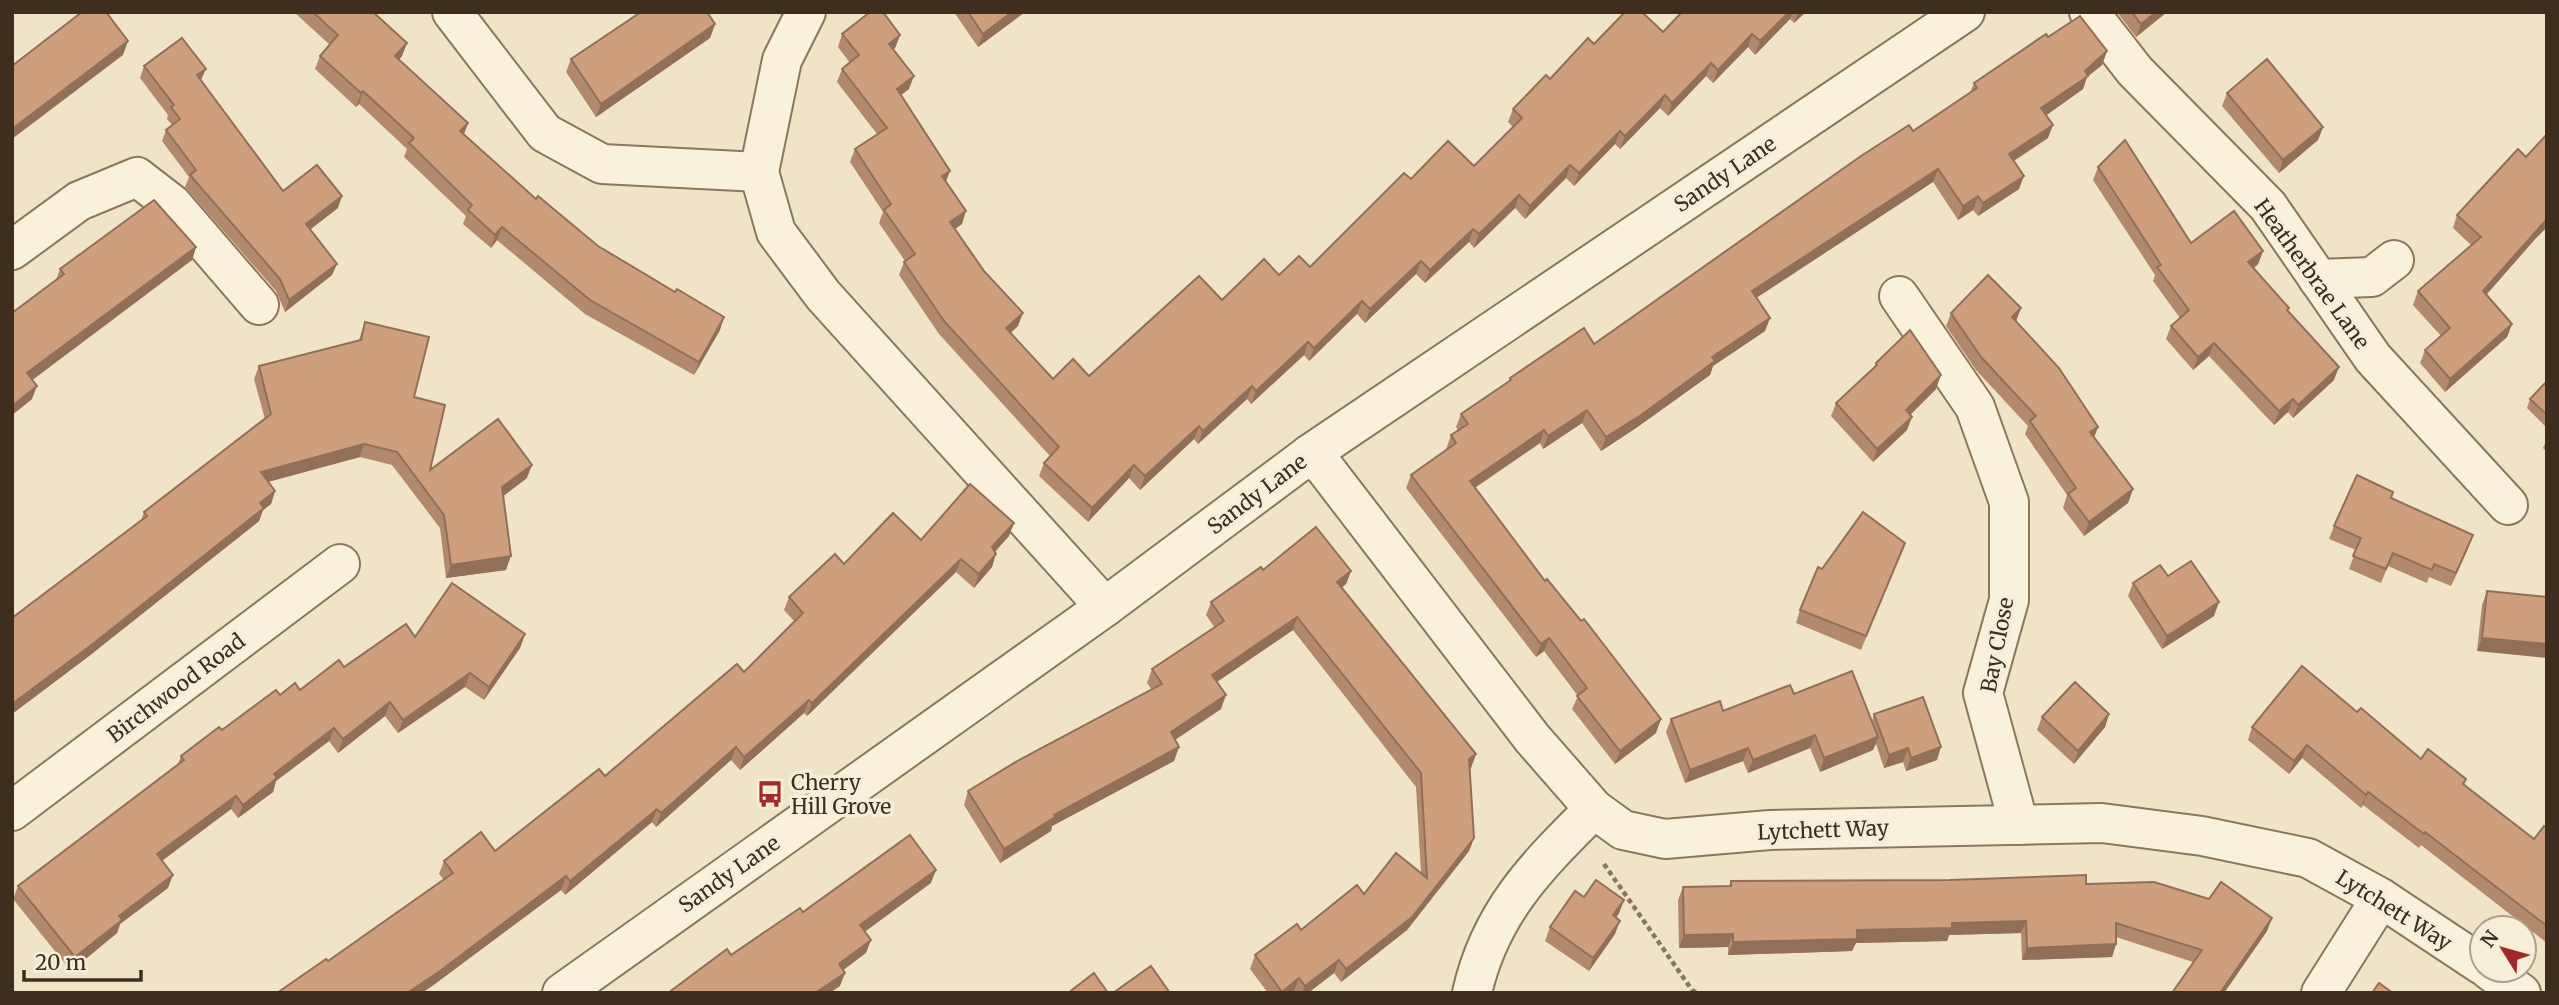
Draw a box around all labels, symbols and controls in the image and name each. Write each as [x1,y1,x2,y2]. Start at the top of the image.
street label: Sandy Lane [1669,130,1781,218]
street label: Heatherbrae Lane [2248,193,2376,355]
street label: Sandy Lane [1202,448,1312,540]
street label: Bay Close [1975,595,2019,695]
street label: Birchwood Road [102,627,250,749]
place label: Cherry Hill Grove [791,769,891,820]
bus stop icon: Cherry Hill Grove [755,779,785,809]
street label: Lytchett Way [1757,814,1890,846]
street label: Sandy Lane [673,829,785,919]
street label: Lytchett Way [2331,864,2458,957]
north arrow [2468,914,2538,984]
text: N [2475,926,2504,952]
scale bar [24,939,142,983]
text: 20 m [35,949,87,976]

